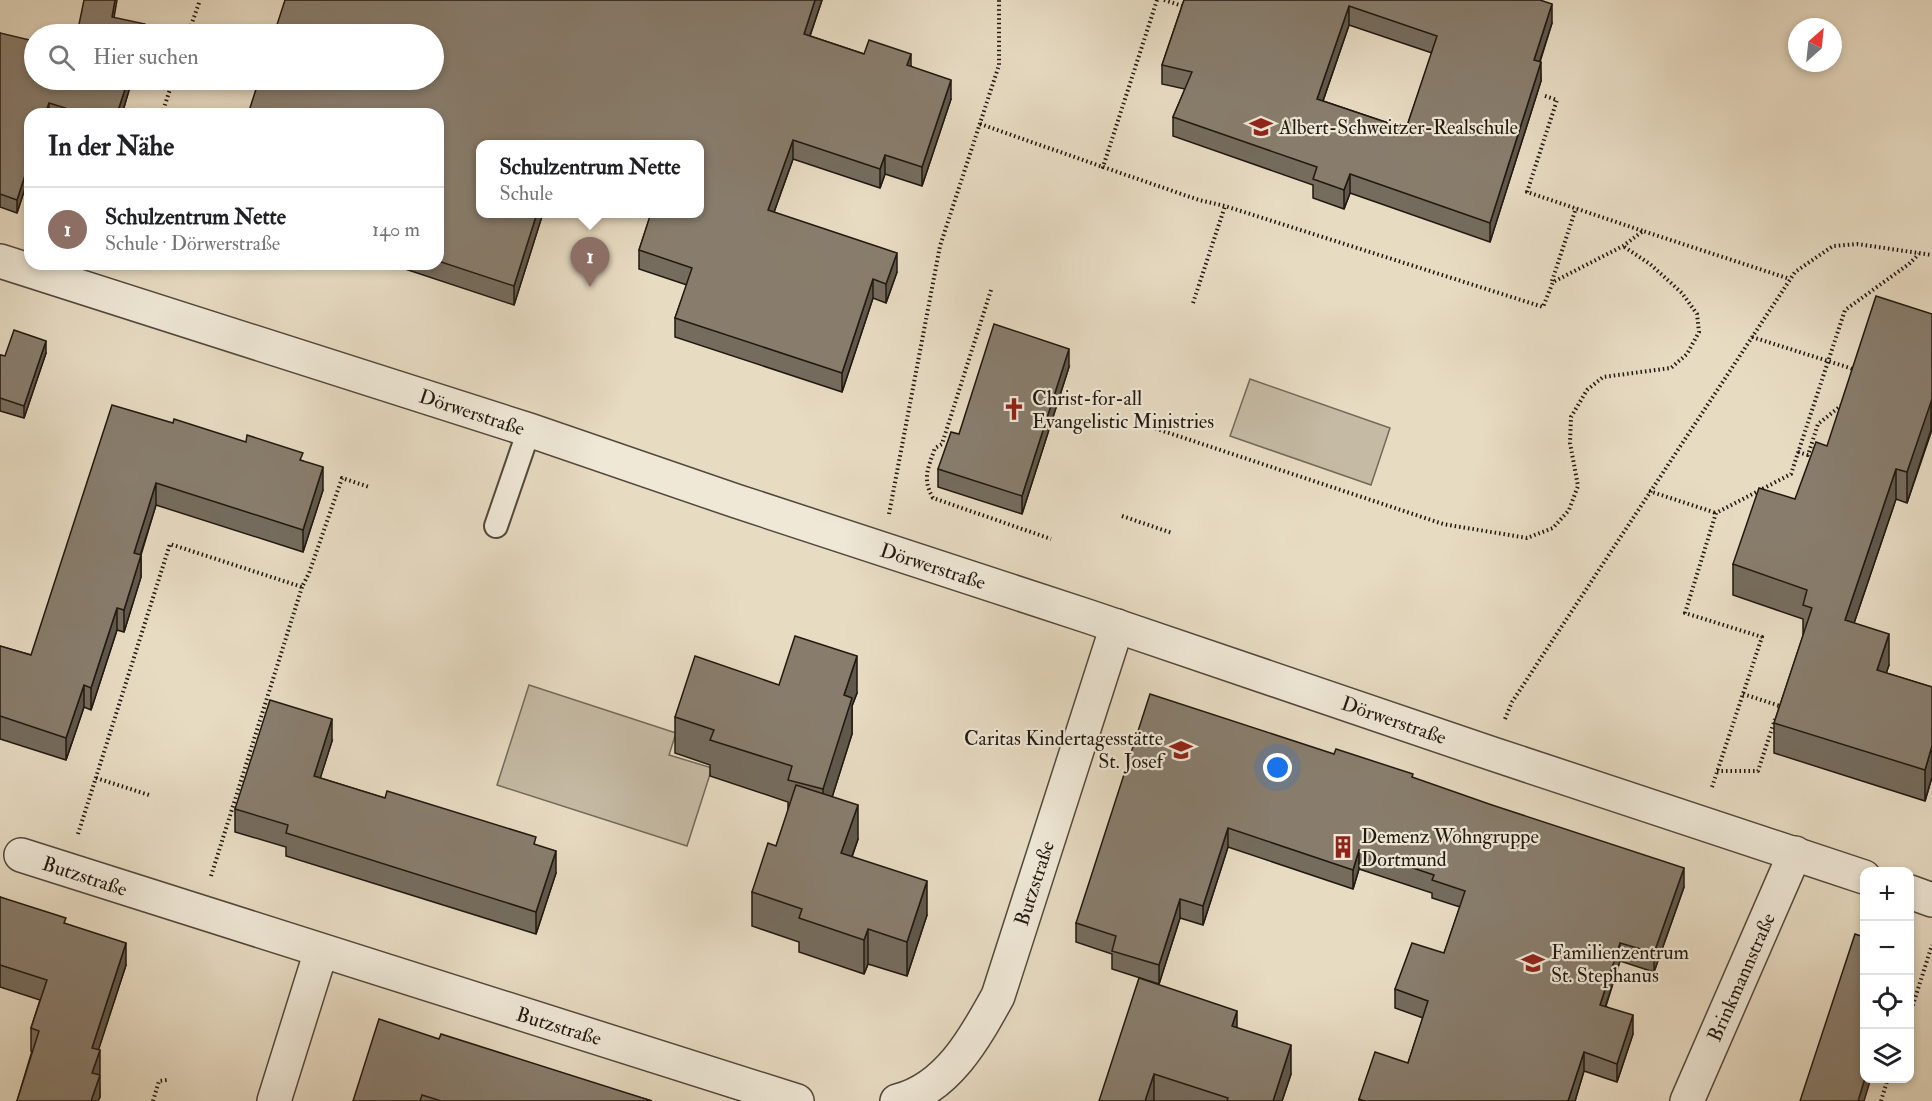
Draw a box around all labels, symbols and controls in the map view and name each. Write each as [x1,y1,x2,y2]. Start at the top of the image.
north arrow [1788,18,1842,72]
search box [24,24,444,90]
icon: search [45,41,78,74]
text: Hier suchen [93,43,199,71]
school or university icon: Albert-Schweitzer-Realschule [1248,114,1274,140]
place label: Albert-Schweitzer-Realschule [1278,115,1518,140]
text: In der Nähe [48,131,174,163]
popup [476,140,704,218]
text: Schulzentrum Nette [500,153,680,181]
text: Schule [500,181,553,206]
text: Schulzentrum Nette [105,203,286,231]
text: 1 [64,217,71,242]
text: 140 m [372,217,420,242]
text: Schule · Dörwerstraße [105,231,280,256]
pin: 1 [570,238,610,287]
street label: Dörwerstraße [416,384,528,441]
place label: Christ-for-all Evangelistic Ministries [1032,386,1214,434]
church icon: Christ-for-all Evangelistic Ministries [1001,396,1027,422]
street label: Dörwerstraße [877,538,989,595]
street label: Dörwerstraße [1338,691,1450,750]
place label: Caritas Kindertagesstätte St. Josef [964,726,1167,774]
school or university icon: Caritas Kindertagesstätte St. Josef [1168,737,1194,763]
your location [1263,753,1292,782]
place label: Demenz Wohngruppe Dortmund [1361,824,1539,872]
building icon: Demenz Wohngruppe Dortmund [1330,834,1356,860]
street label: Butzstraße [1009,838,1060,929]
street label: Butzstraße [39,851,130,902]
map controls [1860,867,1914,1083]
button: + [1860,867,1914,921]
street label: Brinkmannstraße [1702,909,1781,1045]
button: − [1860,921,1914,975]
place label: Familienzentrum St. Stephanus [1551,940,1690,989]
school or university icon: Familienzentrum St. Stephanus [1520,950,1546,976]
button: locate [1860,975,1914,1029]
street label: Butzstraße [513,1002,604,1051]
button: layers [1860,1029,1914,1083]

